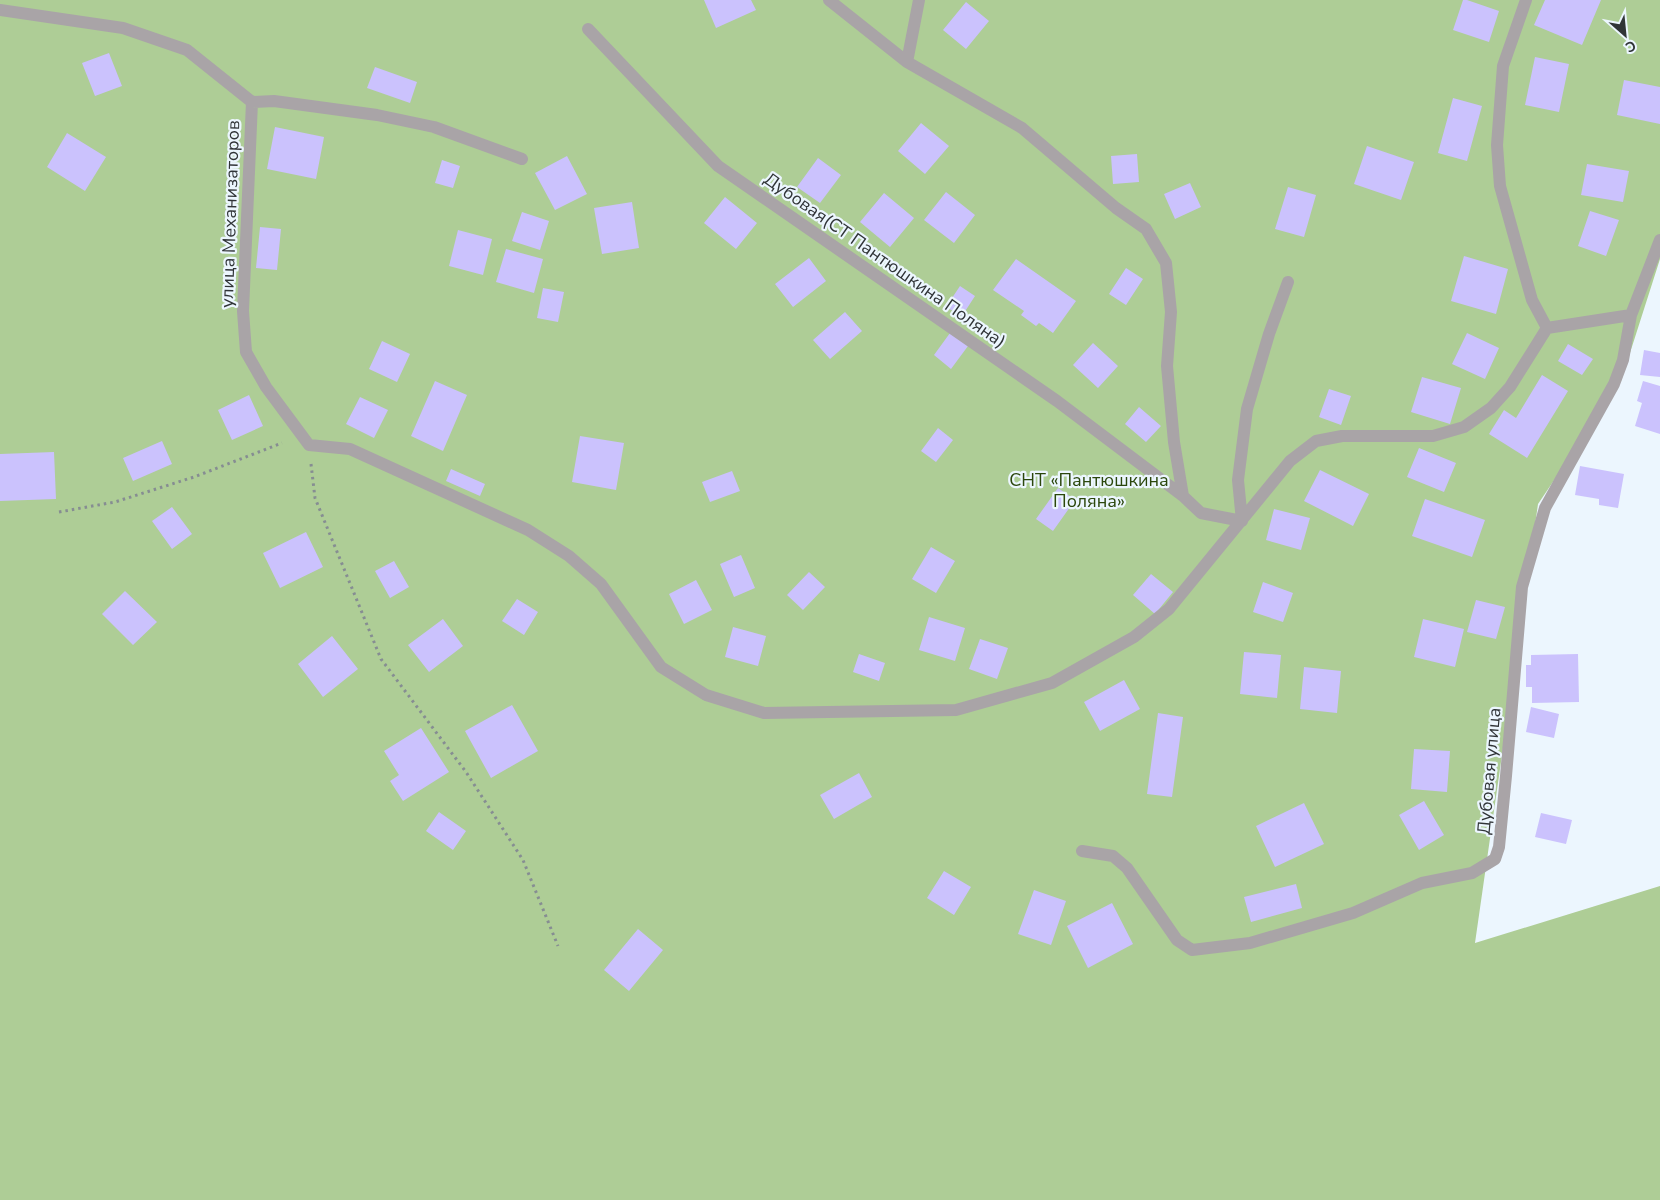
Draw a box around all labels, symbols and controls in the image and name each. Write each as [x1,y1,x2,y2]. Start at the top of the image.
north arrow [1600,10,1650,60]
text: С [1622,36,1639,57]
street label: улица Механизаторов [215,120,245,308]
street label: Дубовая(СТ Пантюшкина Поляна) [759,167,1011,353]
park label: СНТ «Пантюшкина Поляна» [1009,468,1169,513]
street label: Дубовая улица [1471,706,1507,836]

